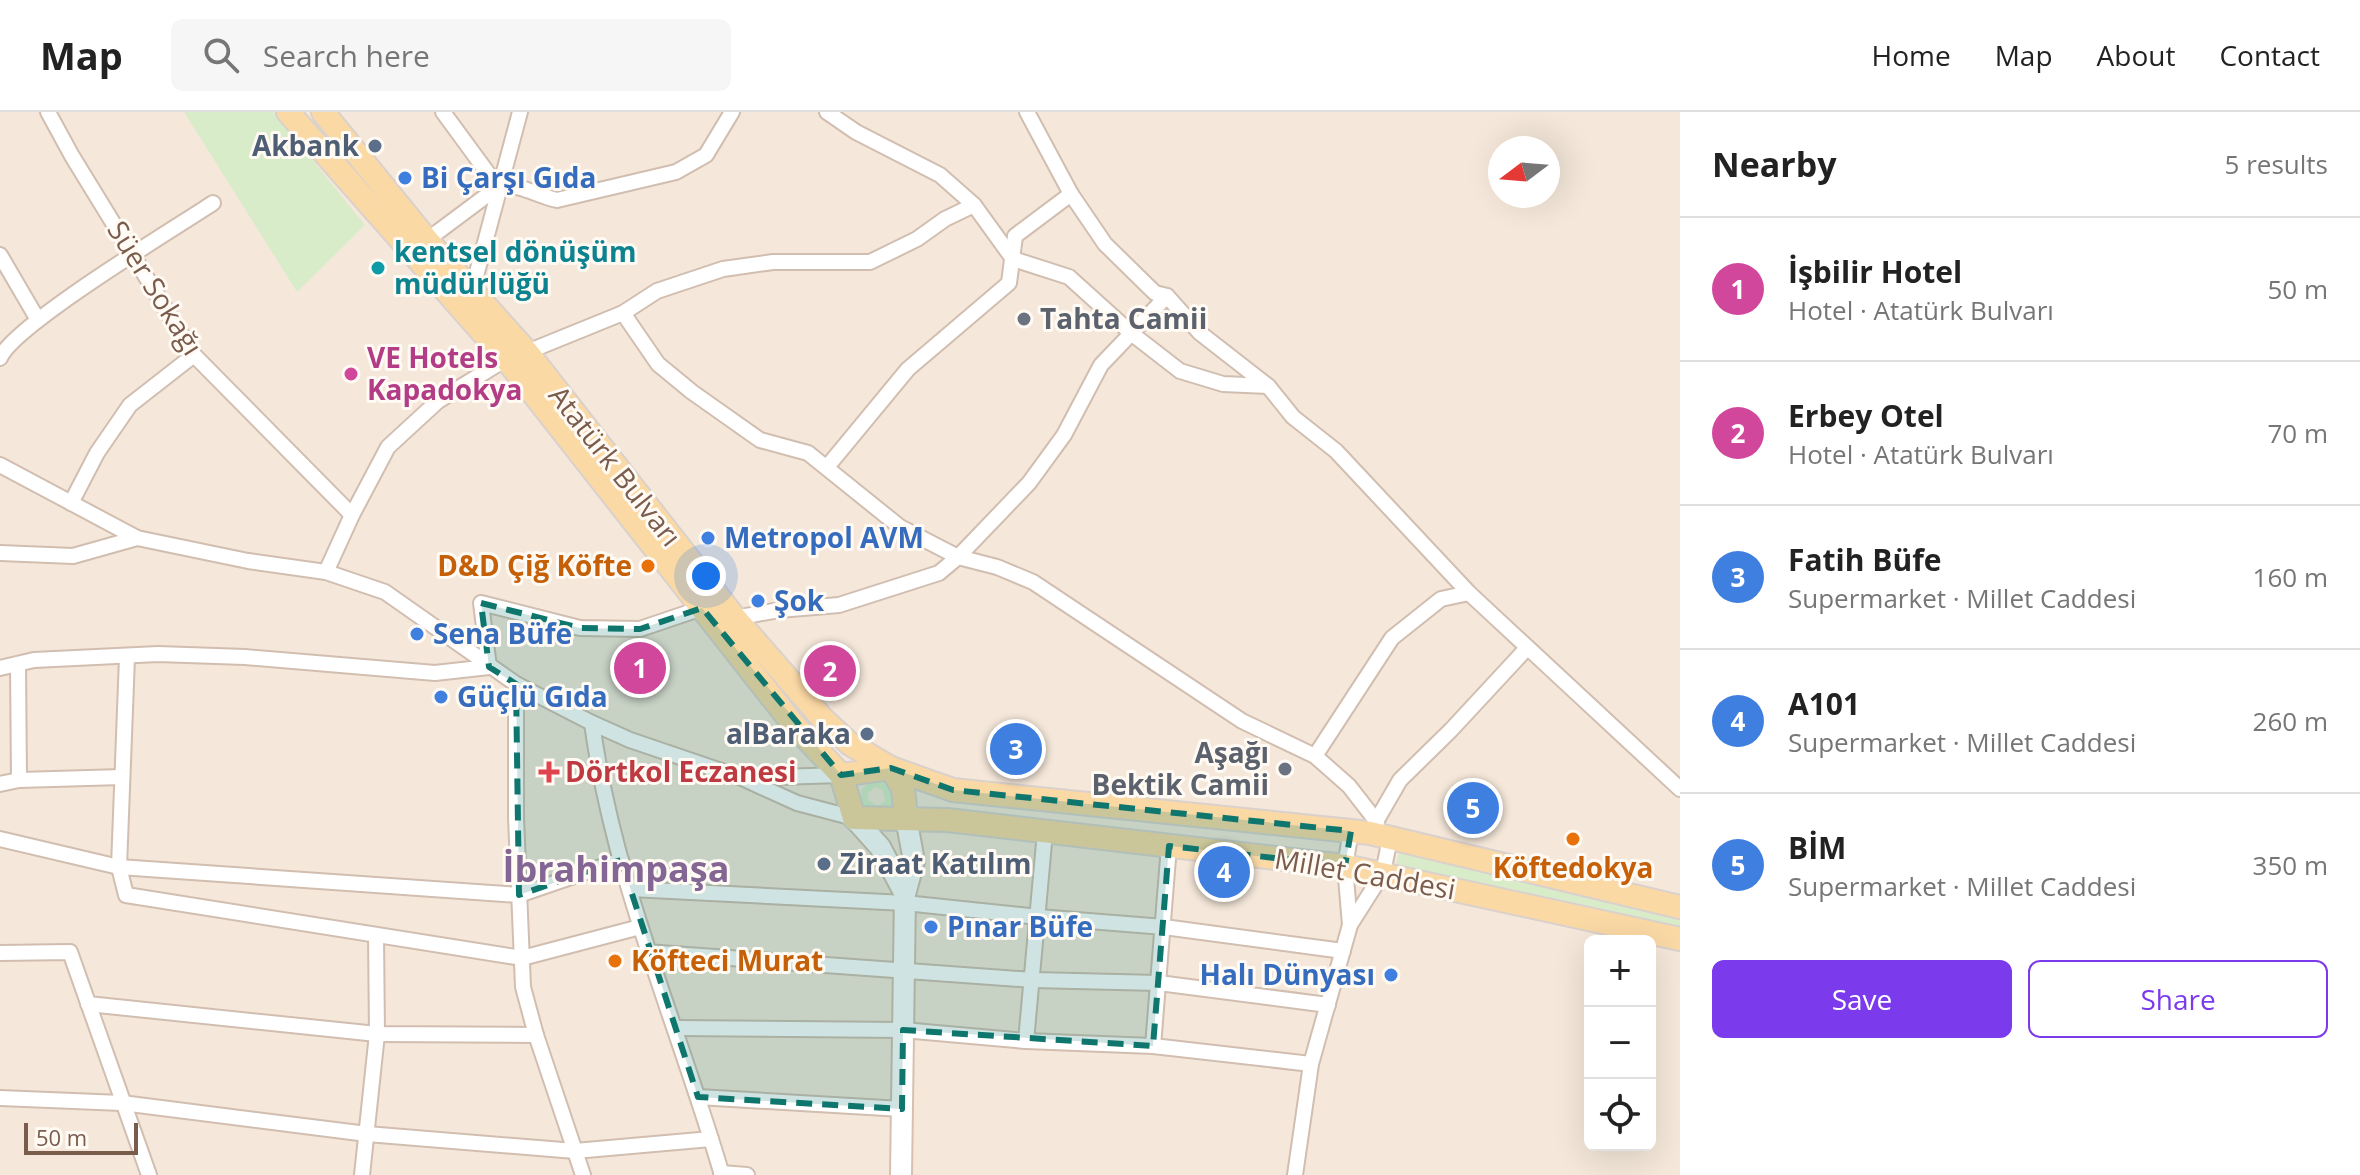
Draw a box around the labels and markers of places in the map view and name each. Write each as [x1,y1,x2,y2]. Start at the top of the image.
place label: Akbank [252,126,360,164]
marker: Akbank [366,137,384,155]
place label: Bi Çarşı Gıda [421,158,596,196]
marker: Bi Çarşı Gıda [396,169,414,187]
place label: kentsel dönüşüm müdürlüğü [394,232,636,302]
marker: kentsel dönüşüm müdürlüğü [369,259,387,277]
place label: Tahta Camii [1040,299,1207,337]
marker: Tahta Camii [1015,310,1033,328]
place label: VE Hotels Kapadokya [367,338,522,408]
marker: VE Hotels Kapadokya [342,365,360,383]
place label: Metropol AVM [724,518,924,556]
marker: Metropol AVM [699,529,717,547]
place label: D&D Çiğ Köfte [437,546,632,584]
marker: D&D Çiğ Köfte [639,557,657,575]
place label: Şok [774,581,825,619]
marker: Şok [749,592,767,610]
place label: Sena Büfe [433,614,572,652]
marker: Sena Büfe [408,625,426,643]
pin: 1 [614,638,666,698]
pin: 2 [804,641,856,701]
place label: Güçlü Gıda [457,677,608,715]
marker: Güçlü Gıda [432,688,450,706]
place label: alBaraka [726,714,851,752]
pin: 3 [990,719,1042,779]
marker: alBaraka [858,725,876,743]
place label: Aşağı Bektik Camii [1092,733,1269,803]
place label: Dörtkol Eczanesi [565,752,797,790]
marker: Aşağı Bektik Camii [1276,760,1294,778]
marker: Dörtkol Eczanesi [540,763,558,781]
pin: 5 [1447,778,1499,838]
marker: Köftedokya [1564,830,1582,848]
pin: 4 [1198,842,1250,902]
place label: Ziraat Katılım [840,844,1032,882]
place label: Köftedokya [1493,848,1653,886]
marker: Ziraat Katılım [815,855,833,873]
place label: Pınar Büfe [947,907,1093,945]
marker: Pınar Büfe [922,918,940,936]
place label: Köfteci Murat [631,941,823,979]
marker: Köfteci Murat [606,952,624,970]
place label: Halı Dünyası [1199,955,1375,993]
marker: Halı Dünyası [1382,966,1400,984]

